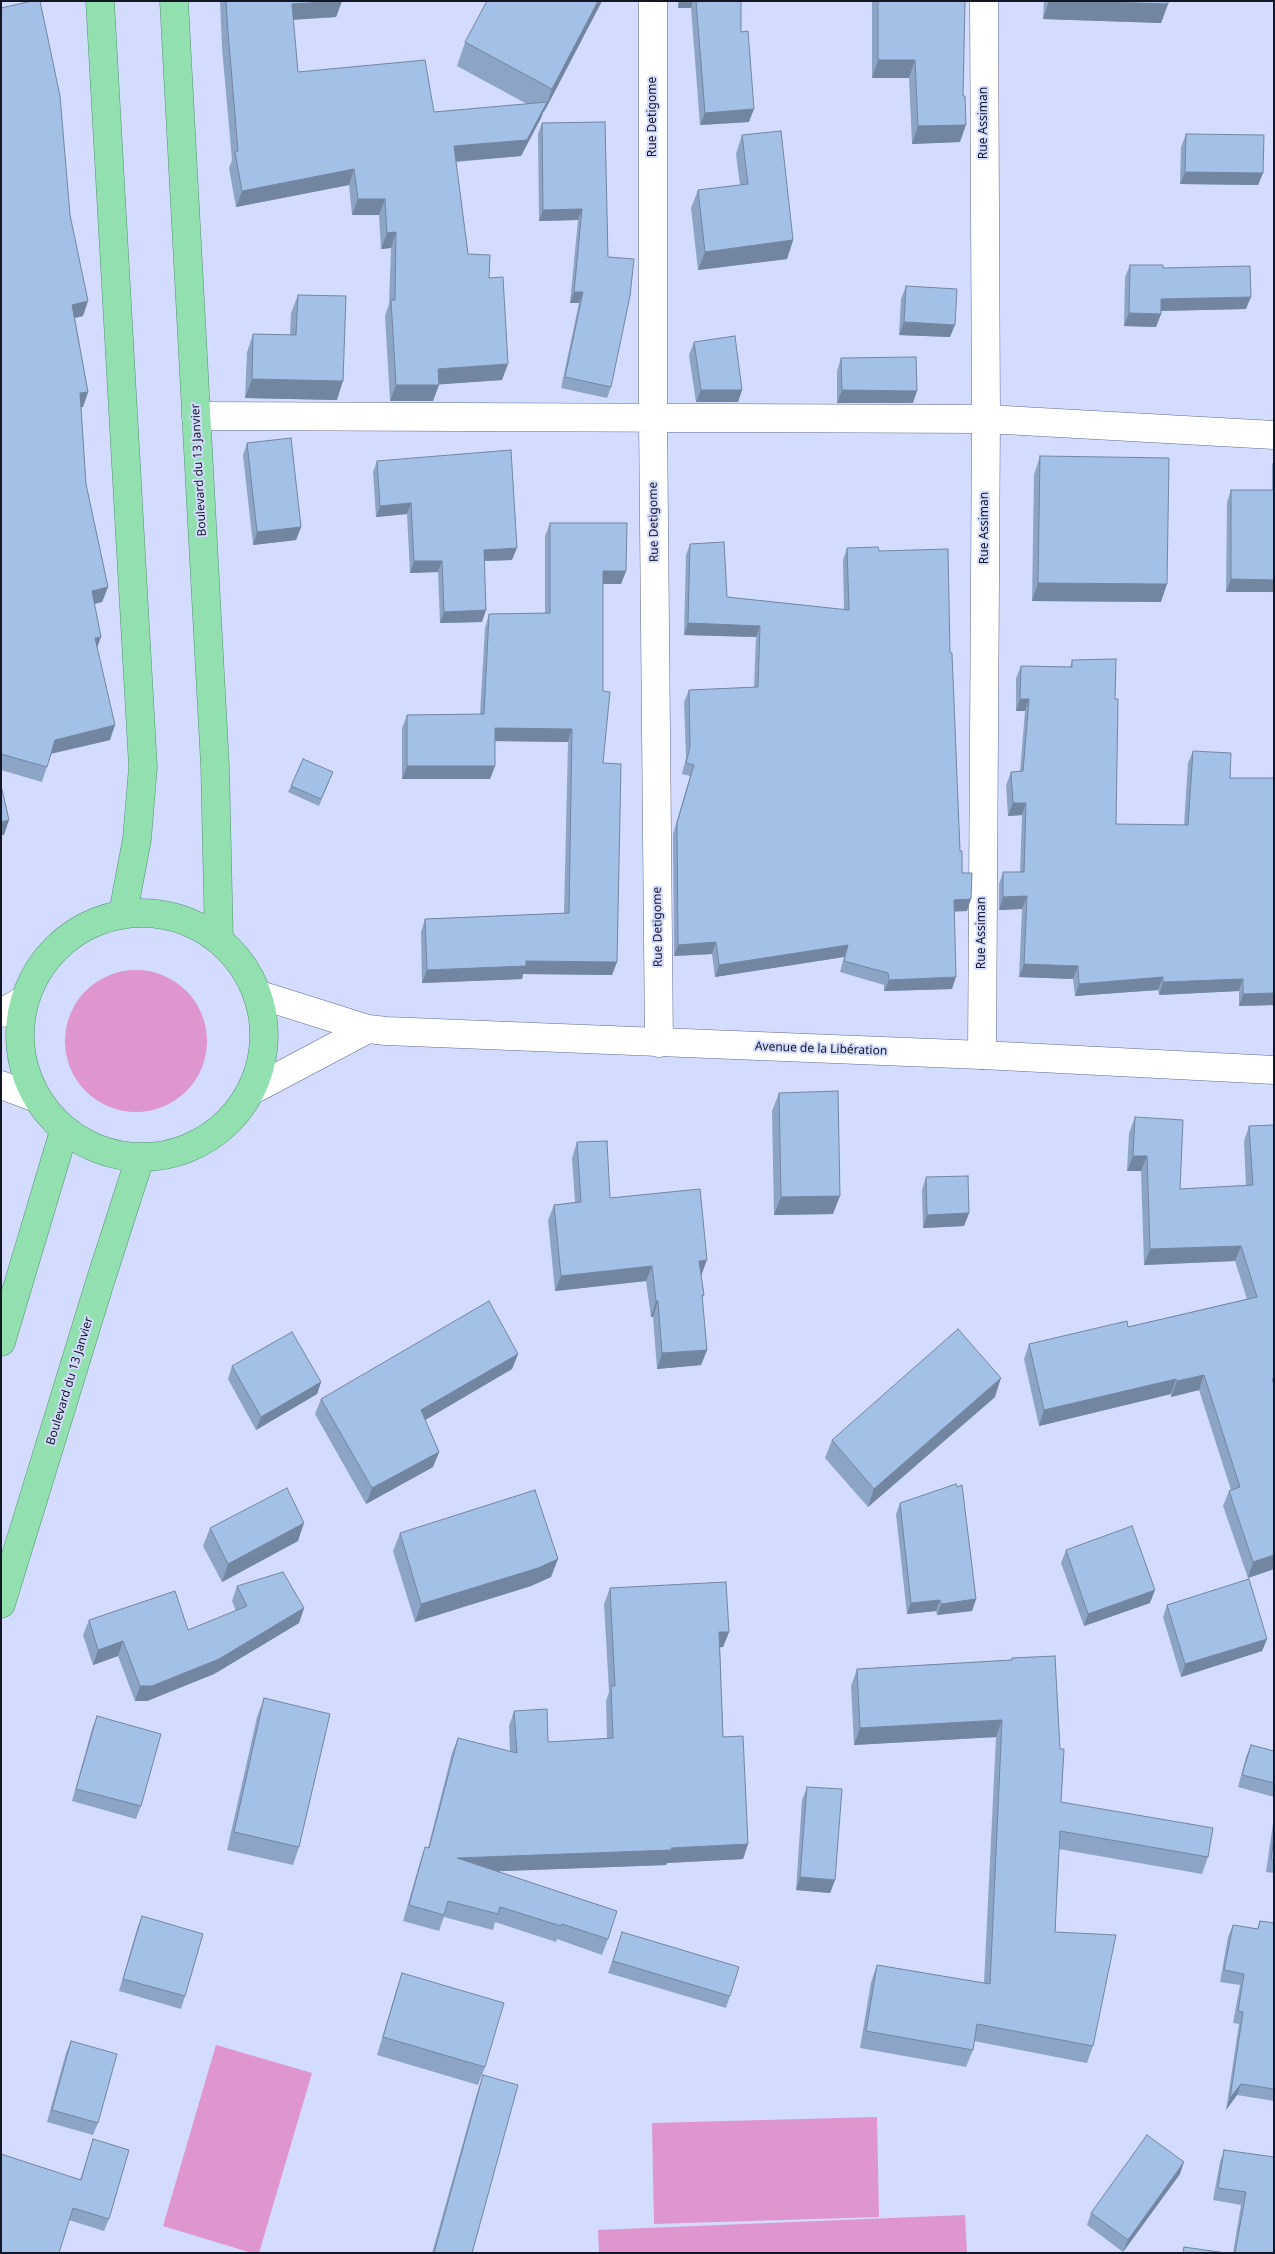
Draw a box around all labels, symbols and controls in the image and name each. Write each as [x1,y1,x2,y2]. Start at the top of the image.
street label: Rue Detigome [646,77,660,157]
street label: Rue Assiman [977,87,991,159]
street label: Boulevard du 13 Janvier [188,403,210,537]
street label: Rue Detigome [646,482,662,562]
street label: Rue Assiman [978,492,992,564]
street label: Rue Detigome [650,887,666,967]
street label: Rue Assiman [975,897,989,969]
street label: Avenue de la Libération [755,1039,887,1059]
street label: Boulevard du 13 Janvier [44,1315,96,1447]

